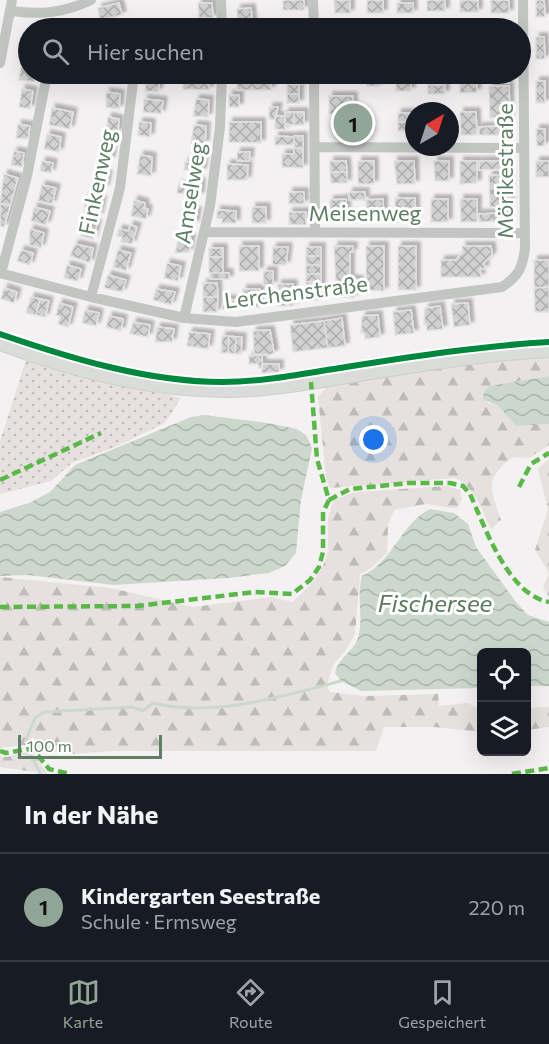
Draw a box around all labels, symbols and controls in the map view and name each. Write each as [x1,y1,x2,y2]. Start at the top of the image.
search box [18,18,531,84]
icon: search [39,35,72,68]
text: Hier suchen [87,38,204,65]
pin: 1 [334,100,372,146]
north arrow [405,102,459,156]
street label: Mörikestraße [491,103,518,239]
street label: Finkenweg [72,127,121,237]
street label: Amselweg [168,140,211,246]
street label: Meisenweg [309,199,422,226]
street label: Lerchenstraße [223,269,369,314]
your location [359,425,388,454]
water label: Fischersee [378,588,493,617]
map controls [477,648,531,756]
button: locate [477,648,531,702]
button: layers [477,702,531,756]
scale bar [18,732,162,760]
text: 100 m [27,736,72,755]
text: In der Nähe [24,798,159,829]
text: Kindergarten Seestraße [81,882,320,909]
text: 1 [39,895,48,919]
text: 220 m [469,895,525,919]
text: Schule · Ermsweg [81,909,237,933]
tab: Karte [63,976,103,1031]
tab: Route [229,976,273,1031]
tab: Gespeichert [398,976,486,1031]

